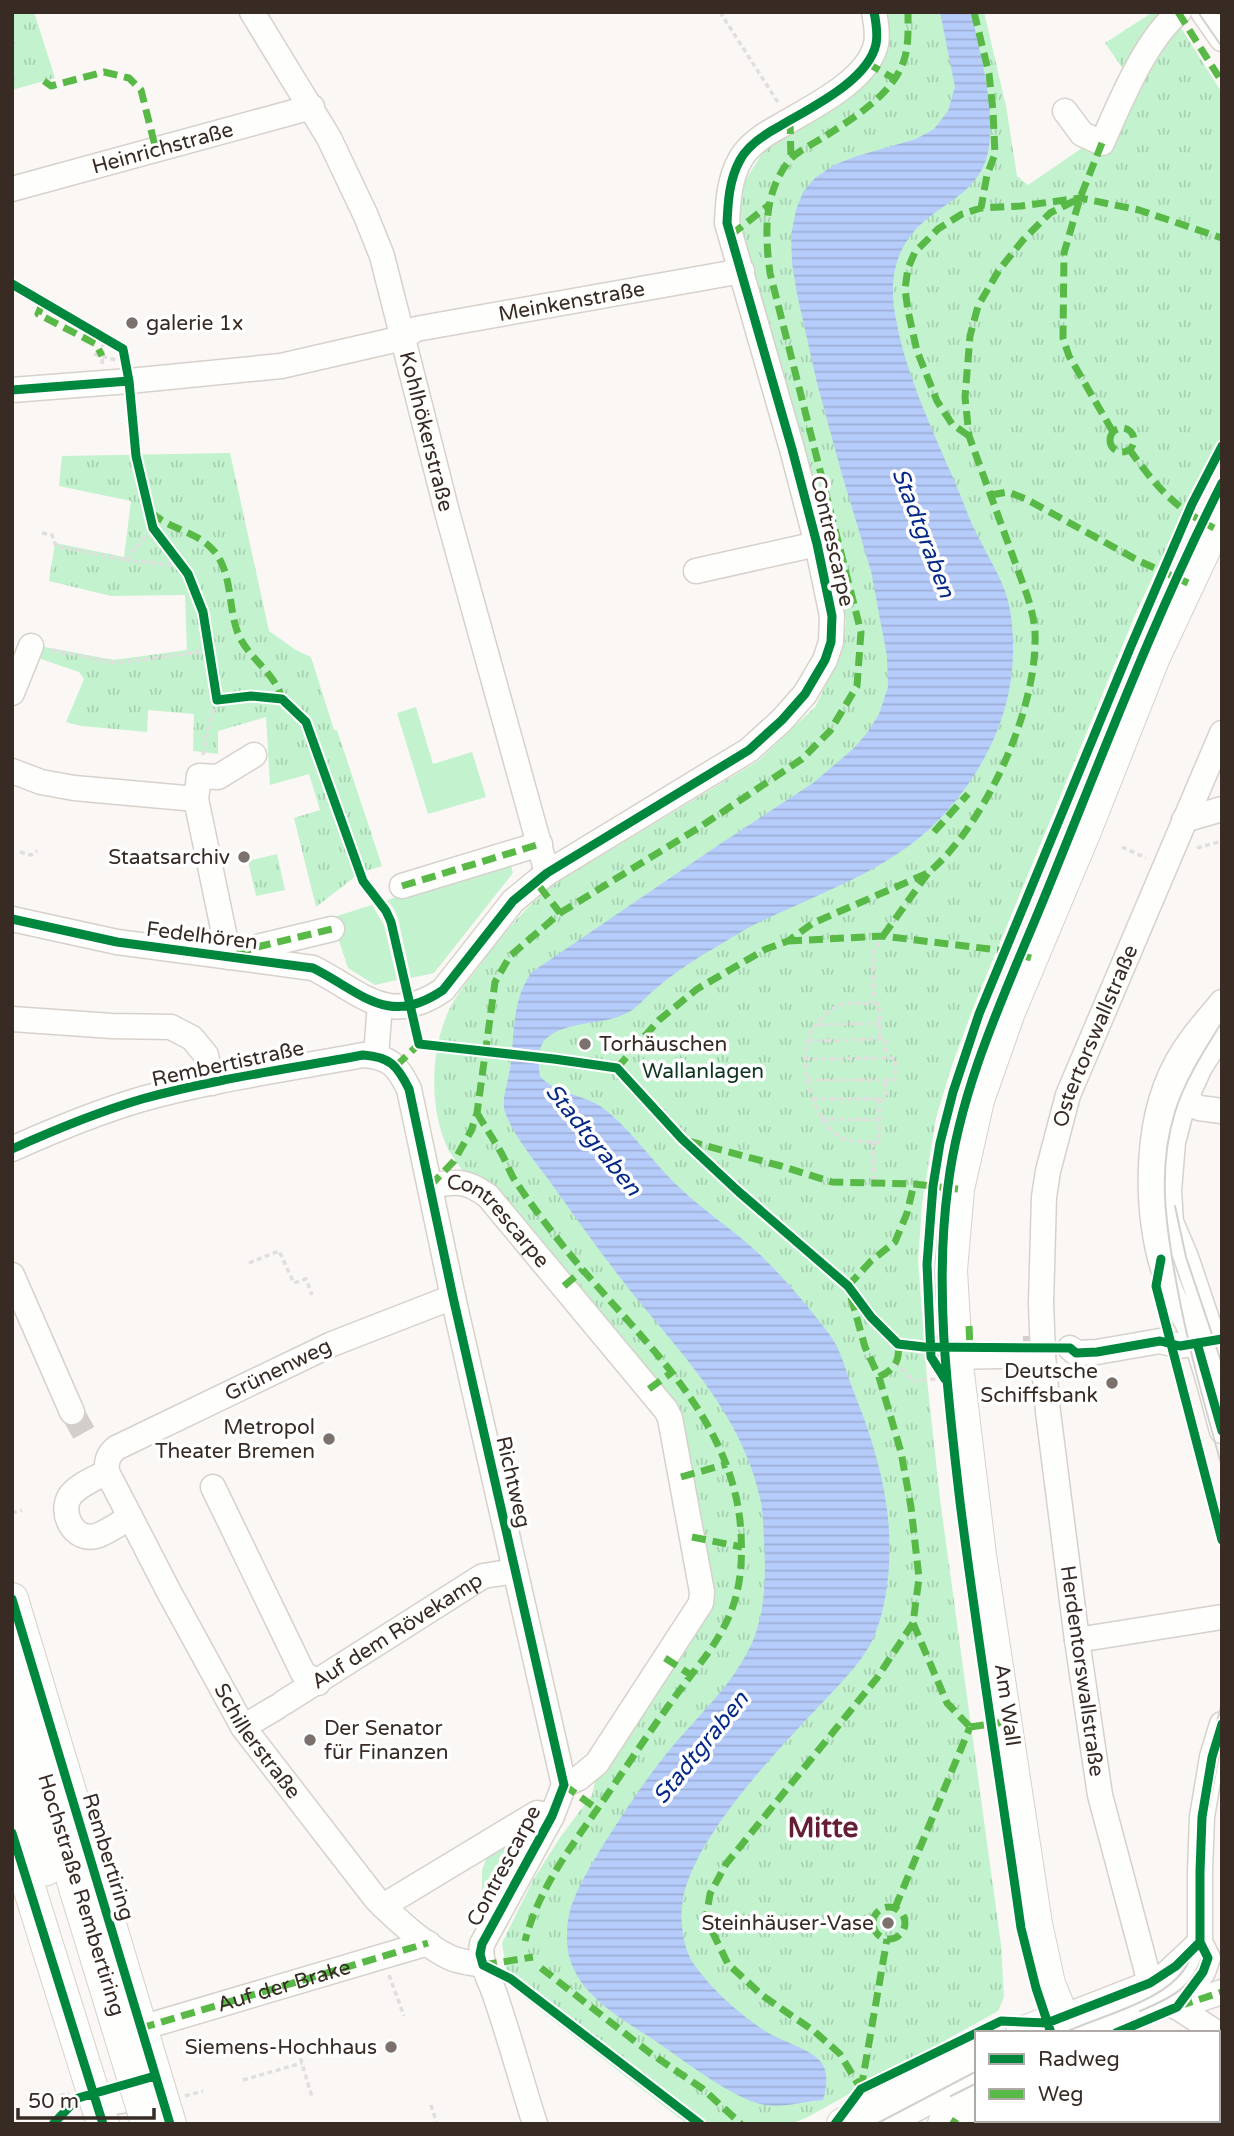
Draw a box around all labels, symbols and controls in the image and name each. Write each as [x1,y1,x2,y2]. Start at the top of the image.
street label: Heinrichstraße [89,117,236,179]
street label: Meinkenstraße [496,276,647,327]
place label: galerie 1x [146,311,243,336]
marker: galerie 1x [124,315,140,331]
street label: Kohlhökerstraße [394,349,459,514]
water label: Stadtgraben [886,464,961,603]
street label: Contrescarpe [805,473,859,609]
place label: Staatsarchiv [108,845,230,870]
marker: Staatsarchiv [236,849,252,865]
street label: Fedelhören [145,917,259,955]
street label: Ostertorswallstraße [1048,941,1143,1130]
place label: Torhäuschen [599,1032,727,1057]
street label: Rembertistraße [150,1036,307,1092]
marker: Torhäuschen [577,1036,593,1052]
park label: Wallanlagen [642,1059,764,1084]
water label: Stadtgraben [539,1078,647,1203]
street label: Contrescarpe [447,1170,555,1273]
street label: Grünenweg [221,1333,335,1407]
place label: Deutsche Schiffsbank [980,1359,1098,1408]
marker: Deutsche Schiffsbank [1104,1375,1120,1391]
place label: Metropol Theater Bremen [155,1415,315,1464]
marker: Metropol Theater Bremen [321,1431,337,1447]
street label: Richtweg [490,1434,536,1530]
street label: Herdentorswallstraße [1055,1564,1109,1778]
street label: Auf dem Rövekamp [307,1567,487,1694]
street label: Am Wall [989,1662,1025,1748]
street label: Schillerstraße [209,1679,306,1804]
water label: Stadtgraben [647,1685,755,1810]
place label: Der Senator für Finanzen [324,1716,449,1765]
marker: Der Senator für Finanzen [302,1732,318,1748]
street label: Hochstraße Rembertiring [32,1771,130,2019]
street label: Rembertiring [77,1790,139,1924]
street label: Contrescarpe [462,1801,546,1931]
district label: Mitte [788,1811,859,1845]
place label: Steinhäuser-Vase [701,1911,874,1936]
marker: Steinhäuser-Vase [880,1915,896,1931]
street label: Auf der Brake [214,1954,354,2017]
legend [975,2031,1220,2122]
place label: Siemens-Hochhaus [185,2035,377,2060]
marker: Siemens-Hochhaus [383,2039,399,2055]
text: Radweg [1038,2047,1120,2072]
scale bar [18,2076,154,2120]
text: Weg [1038,2082,1083,2107]
text: 50 m [28,2089,79,2114]

